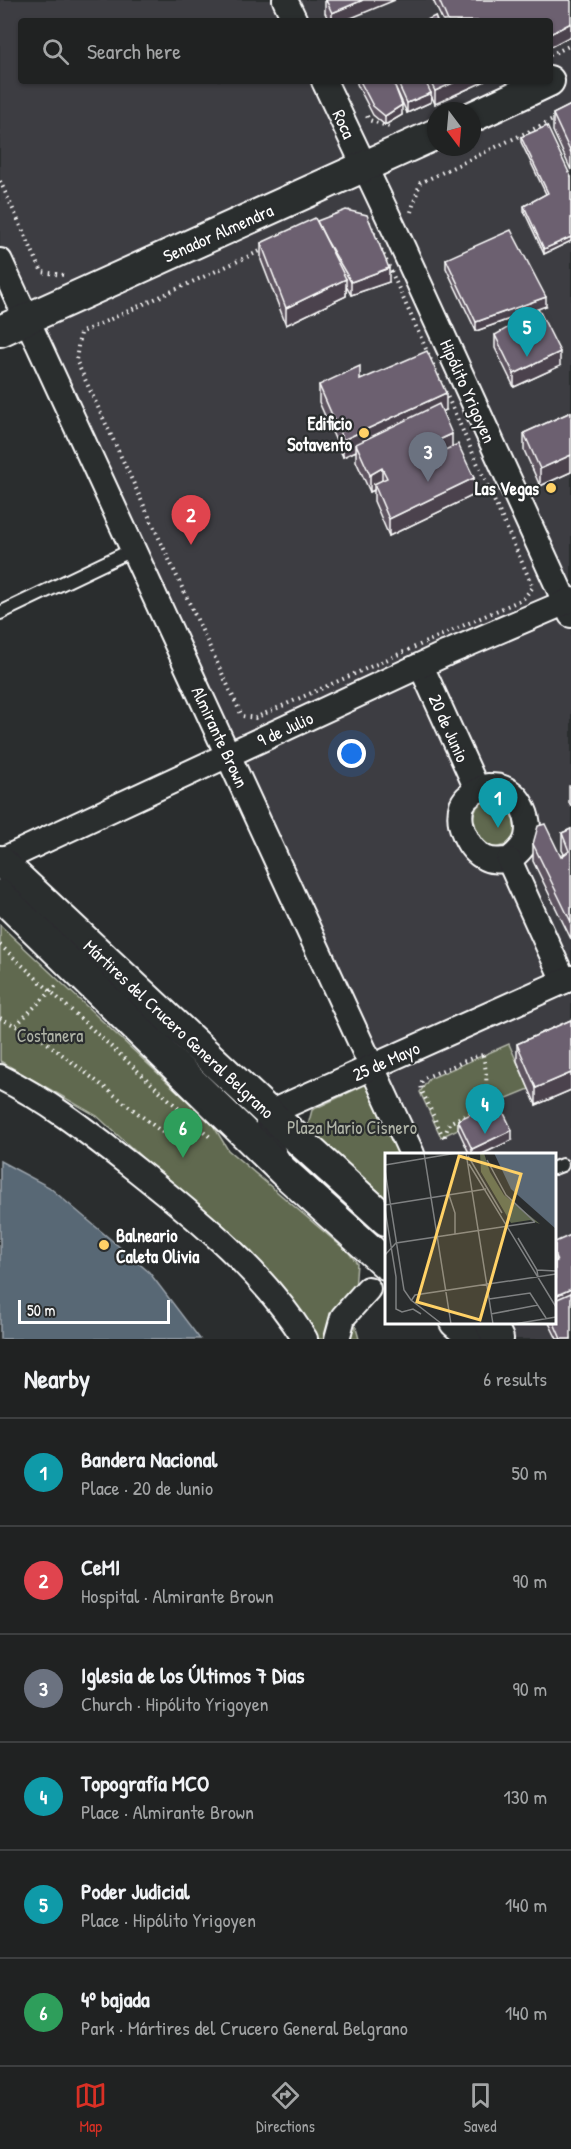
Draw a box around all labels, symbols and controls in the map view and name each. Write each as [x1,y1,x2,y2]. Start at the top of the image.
search box [18,18,553,84]
icon: search [39,35,72,68]
text: Search here [87,36,181,66]
north arrow [427,102,481,156]
street label: Roca [326,105,362,143]
street label: Senador Almendra [159,198,277,268]
pin: 5 [508,308,546,357]
street label: Hipólito Yrigoyen [434,335,502,447]
place label: Edificio Sotavento [287,411,353,457]
marker: Edificio Sotavento [357,426,371,440]
pin: 3 [408,432,448,482]
place label: Las Vegas [475,476,539,502]
marker: Las Vegas [544,481,558,495]
pin: 2 [172,496,210,545]
street label: Almirante Brown [186,682,254,792]
street label: 20 de Junio [423,690,475,766]
street label: 9 de Julio [253,705,317,753]
your location [337,739,366,768]
pin: 1 [478,778,518,828]
street label: Mártires del Crucero General Belgrano [78,934,280,1124]
park label: Costanera [17,1023,83,1048]
street label: 25 de Mayo [348,1035,424,1087]
pin: 4 [466,1084,504,1134]
pin: 6 [164,1108,202,1158]
park label: Plaza Mario Cisnero [287,1115,417,1140]
inset map [385,1153,556,1324]
place label: Balneario Caleta Olivia [116,1223,200,1269]
marker: Balneario Caleta Olivia [97,1238,111,1252]
scale bar [18,1297,170,1324]
text: 50 m [27,1299,56,1321]
text: Nearby [24,1361,90,1396]
text: 6 results [483,1365,547,1392]
text: Bandera Nacional [81,1444,217,1474]
text: 1 [40,1459,47,1486]
text: 50 m [511,1459,547,1486]
text: Place · 20 de Junio [81,1474,213,1501]
text: CeMI [81,1552,120,1582]
text: 2 [39,1567,48,1594]
text: 90 m [513,1567,547,1594]
text: Hospital · Almirante Brown [81,1582,274,1609]
text: Iglesia de los Últimos 7 Dias [81,1660,305,1690]
text: 3 [39,1675,48,1702]
text: 90 m [513,1675,547,1702]
text: Church · Hipólito Yrigoyen [81,1690,269,1717]
text: Topografía MCO [81,1768,209,1798]
text: 4 [40,1783,47,1810]
text: 130 m [504,1783,547,1810]
text: Place · Almirante Brown [81,1798,254,1825]
text: Poder Judicial [81,1876,190,1906]
text: 5 [39,1891,48,1918]
text: 140 m [505,1891,547,1918]
text: Place · Hipólito Yrigoyen [81,1906,256,1933]
text: 4º bajada [81,1984,150,2014]
text: 6 [40,1999,47,2026]
text: 140 m [505,1999,547,2026]
text: Park · Mártires del Crucero General Belgrano [81,2014,408,2041]
tab: Map [74,2079,107,2137]
tab: Directions [256,2079,315,2137]
tab: Saved [464,2079,497,2137]

